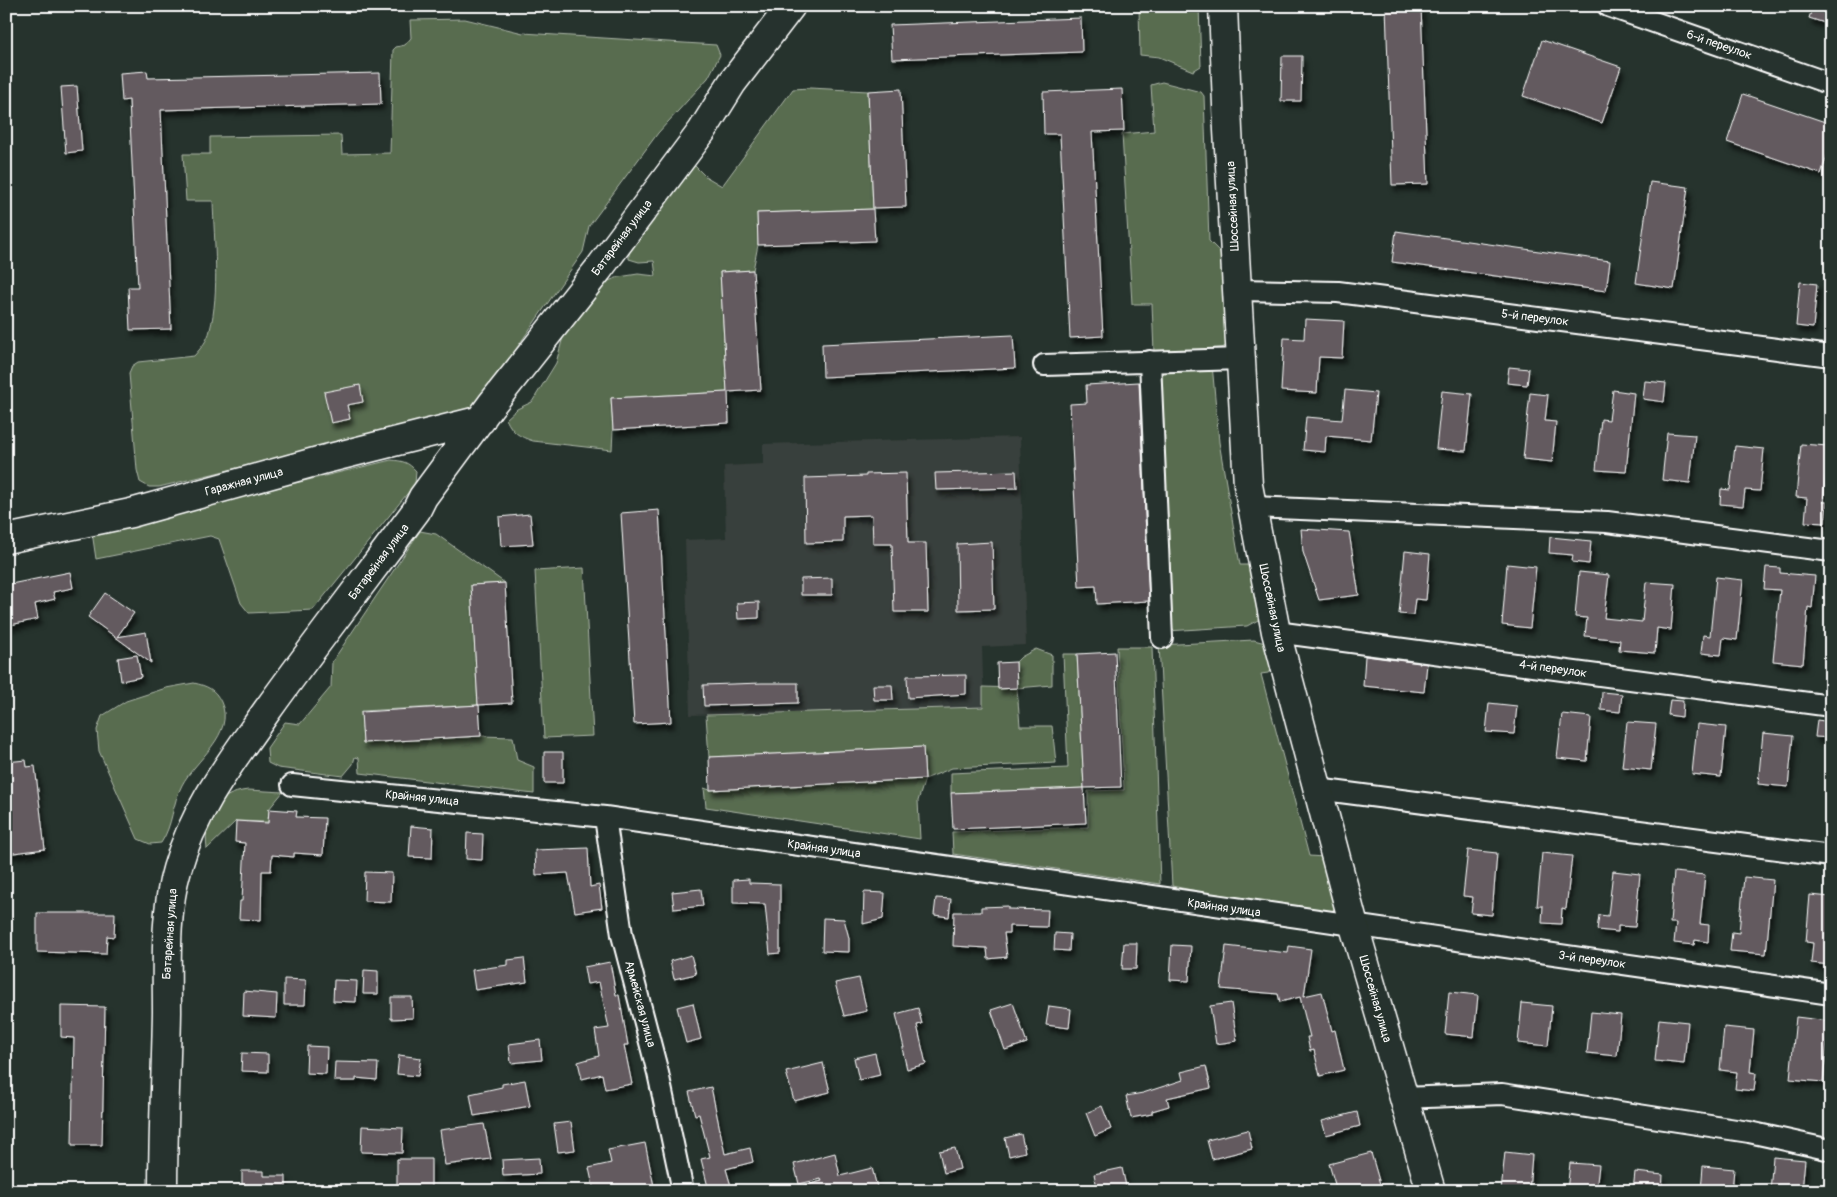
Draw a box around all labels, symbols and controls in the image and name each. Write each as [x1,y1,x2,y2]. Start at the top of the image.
street label: 6-й переулок [1684,27,1754,63]
street label: Шоссейная улица [1223,160,1243,251]
street label: Батарейная улица [589,197,656,279]
street label: 5-й переулок [1501,306,1569,330]
street label: Гаражная улица [203,464,285,500]
street label: Батарейная улица [346,521,413,603]
street label: Шоссейная улица [1255,563,1289,654]
street label: 4-й переулок [1518,657,1588,681]
street label: Крайняя улица [385,787,460,809]
street label: Крайняя улица [786,836,862,862]
street label: Батарейная улица [159,887,181,980]
street label: Крайняя улица [1186,895,1262,921]
street label: 3-й переулок [1557,948,1627,972]
street label: Шоссейная улица [1355,954,1395,1045]
street label: Армейская улица [621,959,659,1049]

